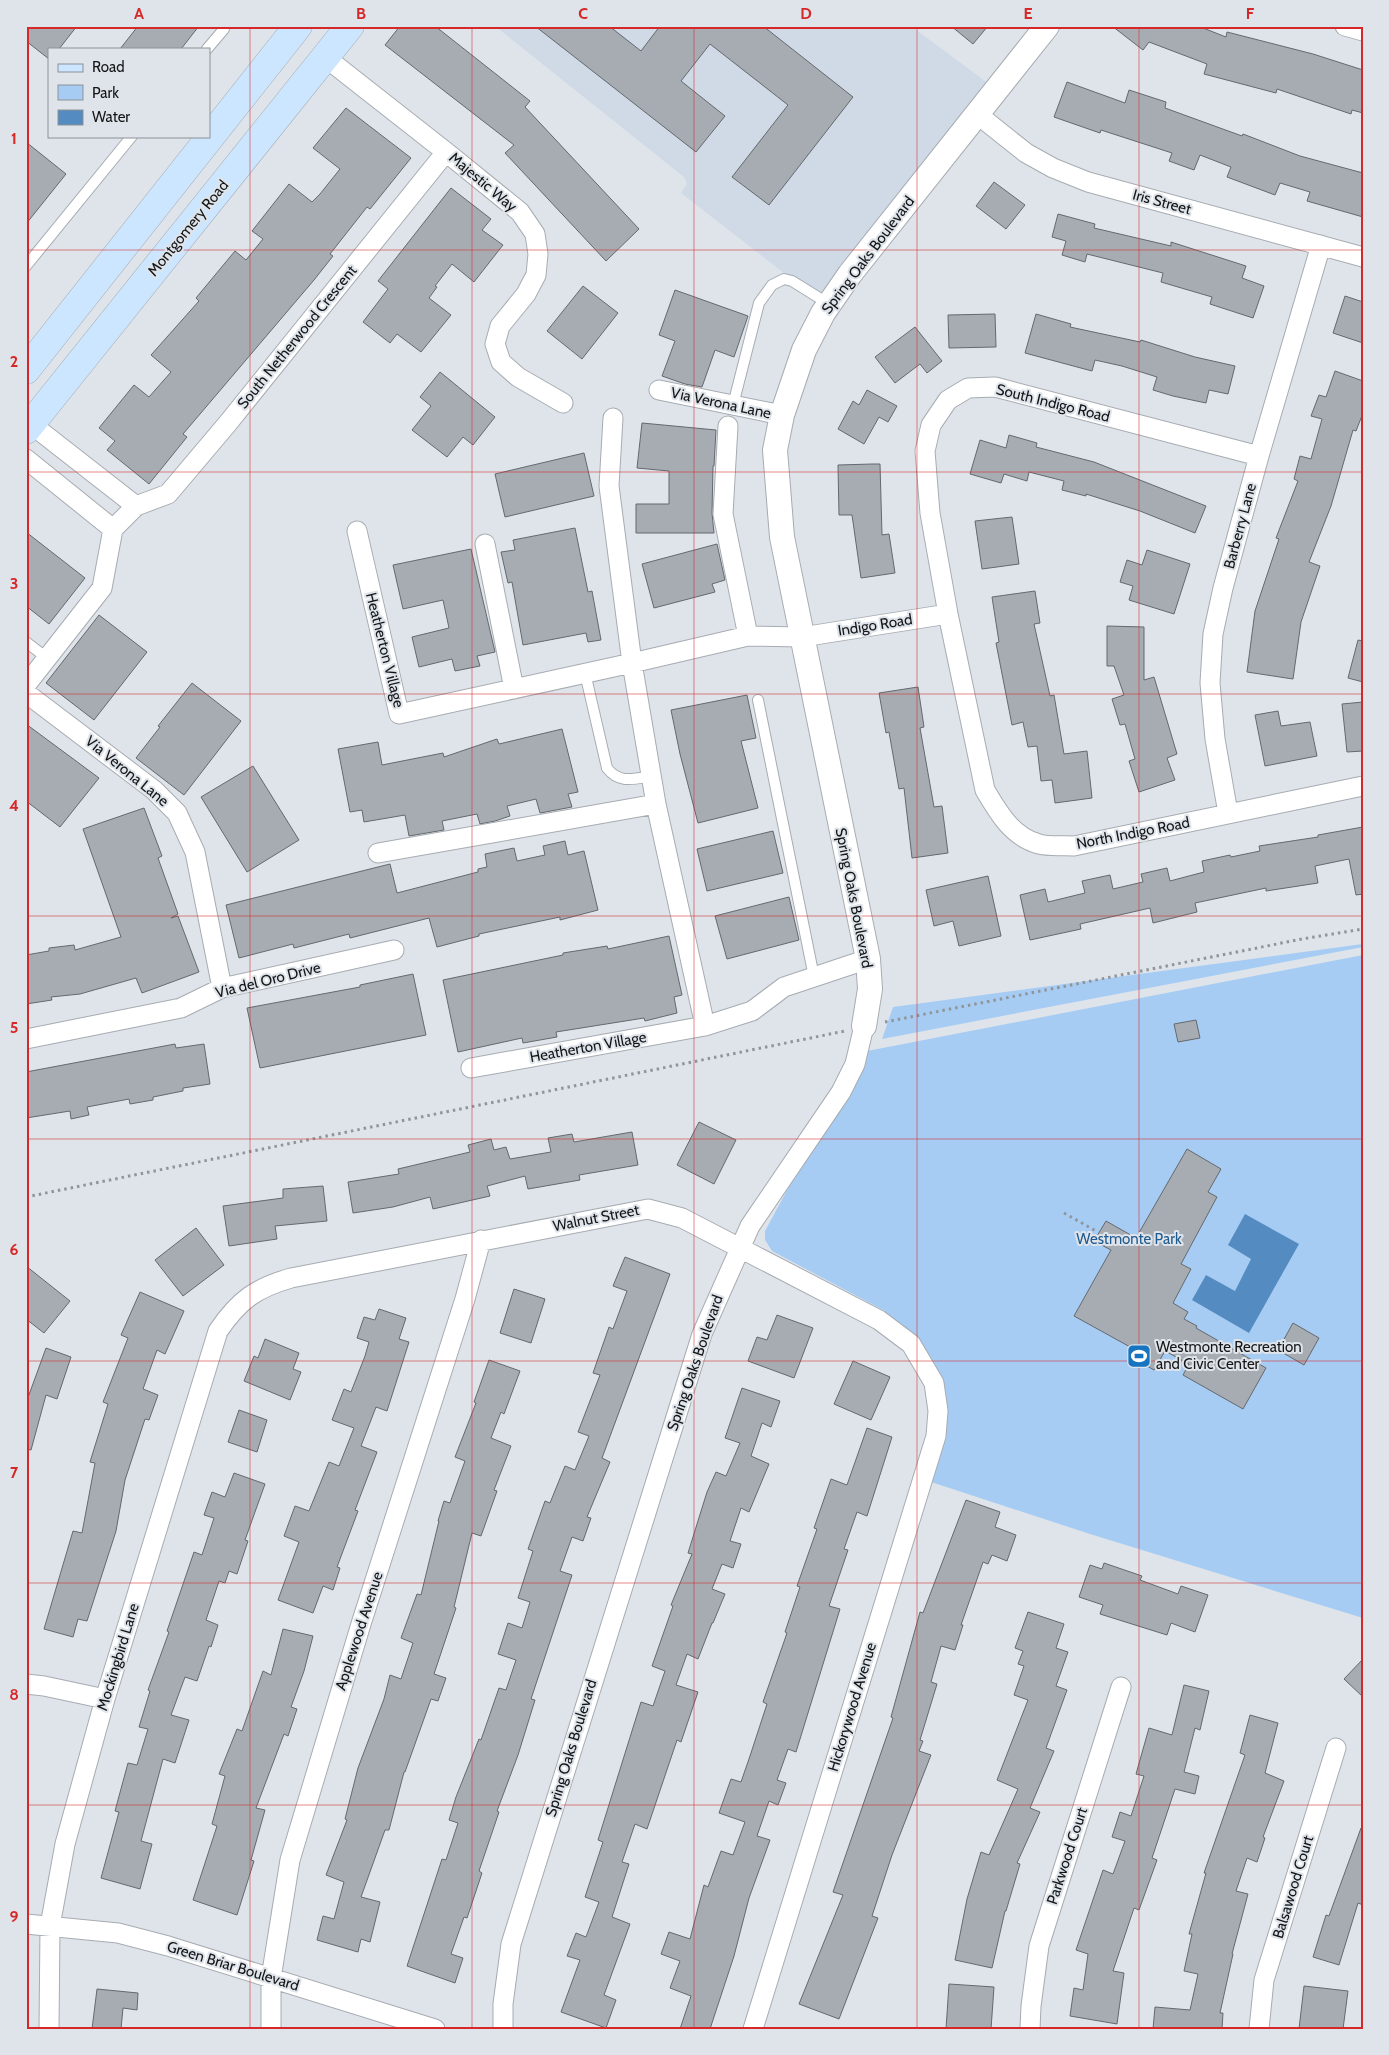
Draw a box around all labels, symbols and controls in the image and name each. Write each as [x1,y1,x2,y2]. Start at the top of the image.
text: A [134,4,144,23]
text: B [356,4,366,23]
text: C [578,4,588,23]
text: D [800,4,812,23]
text: E [1023,4,1033,23]
text: F [1246,4,1255,23]
legend [48,48,210,138]
text: Road [92,58,125,76]
text: Park [92,84,119,102]
text: Water [92,108,130,126]
text: 1 [11,129,17,148]
street label: Majestic Way [445,148,521,216]
street label: Montgomery Road [144,176,232,280]
street label: Iris Street [1131,186,1193,218]
street label: Spring Oaks Boulevard [818,193,918,317]
street label: South Netherwood Crescent [234,262,360,412]
text: 2 [10,352,18,371]
street label: South Indigo Road [994,380,1112,426]
street label: Via Verona Lane [669,384,773,422]
street label: Barberry Lane [1220,481,1260,571]
text: 3 [10,574,18,593]
street label: Heatherton Village [362,591,408,710]
street label: Indigo Road [836,610,914,640]
street label: Via Verona Lane [82,732,173,810]
text: 4 [9,796,19,815]
street label: North Indigo Road [1075,813,1191,853]
street label: Spring Oaks Boulevard [832,826,876,970]
street label: Via del Oro Drive [214,958,323,1002]
text: 5 [10,1018,18,1037]
street label: Heatherton Village [528,1028,648,1066]
street label: Walnut Street [551,1201,641,1235]
park label: Westmonte Park [1076,1230,1182,1248]
text: 6 [10,1240,19,1259]
street label: Spring Oaks Boulevard [663,1293,727,1433]
place label: Westmonte Recreation and Civic Center [1156,1338,1302,1373]
sports icon: Westmonte Recreation and Civic Center [1126,1343,1152,1369]
text: 7 [10,1463,19,1482]
street label: Applewood Avenue [331,1569,387,1693]
street label: Mockingbird Lane [93,1601,143,1713]
street label: Hickorywood Avenue [824,1640,880,1774]
street label: Spring Oaks Boulevard [542,1677,600,1819]
text: 8 [9,1685,19,1704]
street label: Parkwood Court [1043,1805,1091,1907]
street label: Balsawood Court [1269,1833,1317,1941]
text: 9 [10,1907,19,1926]
street label: Green Briar Boulevard [165,1937,301,1995]

